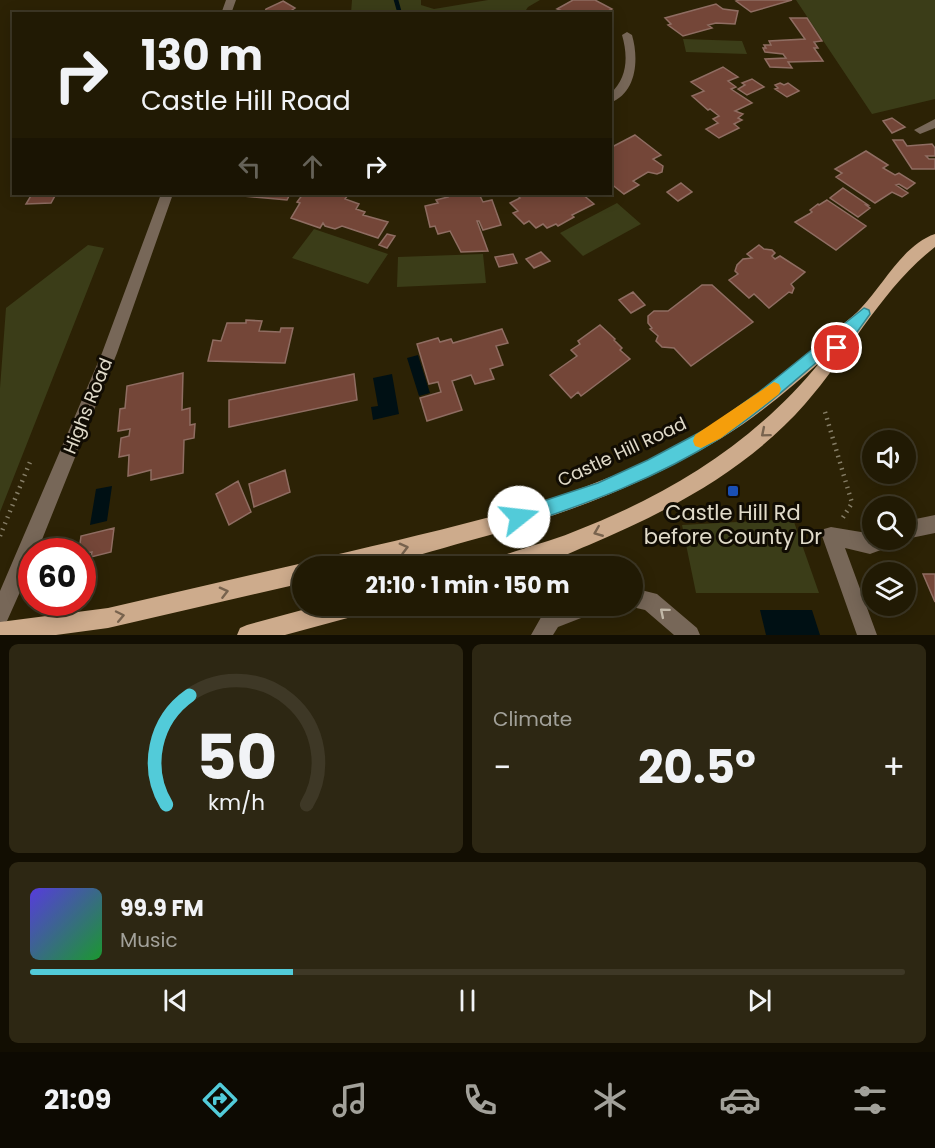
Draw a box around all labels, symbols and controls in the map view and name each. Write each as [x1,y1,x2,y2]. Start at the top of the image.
text: 130 m [141,26,263,85]
icon: right [42,36,120,114]
text: Castle Hill Road [141,82,351,119]
icon: left [233,150,266,183]
icon: ahead [296,150,329,183]
icon: right [359,150,392,183]
pin [811,322,862,373]
icon: arrive [820,331,853,364]
street label: Highs Road [57,354,118,458]
street label: Castle Hill Road [553,411,690,492]
one-way arrow [761,425,772,436]
map controls [862,430,916,616]
button: sound [862,430,916,484]
marker: Castle Hill Rd before County Dr [726,484,740,498]
position arrow [487,485,551,549]
button: search [862,496,916,550]
place label: Castle Hill Rd before County Dr [644,498,822,551]
one-way arrow [593,524,603,537]
speed limit sign: 60 [18,538,96,616]
one-way arrow [398,542,408,555]
button: layers [862,562,916,616]
text: 21:10 · 1 min · 150 m [366,570,569,601]
one-way arrow [219,587,229,600]
one-way arrow [660,609,671,620]
one-way arrow [115,610,125,623]
text: Climate [493,705,572,733]
text: 50 [195,713,277,801]
text: 20.5° [638,736,756,799]
text: − [493,744,511,791]
text: + [882,744,905,791]
text: km/h [207,788,265,819]
text: 99.9 FM [120,893,204,924]
text: Music [120,926,178,954]
icon: previous [159,984,192,1017]
icon: pause [451,984,484,1017]
icon: next [743,984,776,1017]
icon: directions [199,1079,241,1121]
icon: music [329,1079,371,1121]
icon: phone [459,1079,501,1121]
icon: climate [589,1079,631,1121]
icon: car [719,1079,761,1121]
icon: filters [849,1079,891,1121]
text: 21:09 [44,1081,111,1118]

